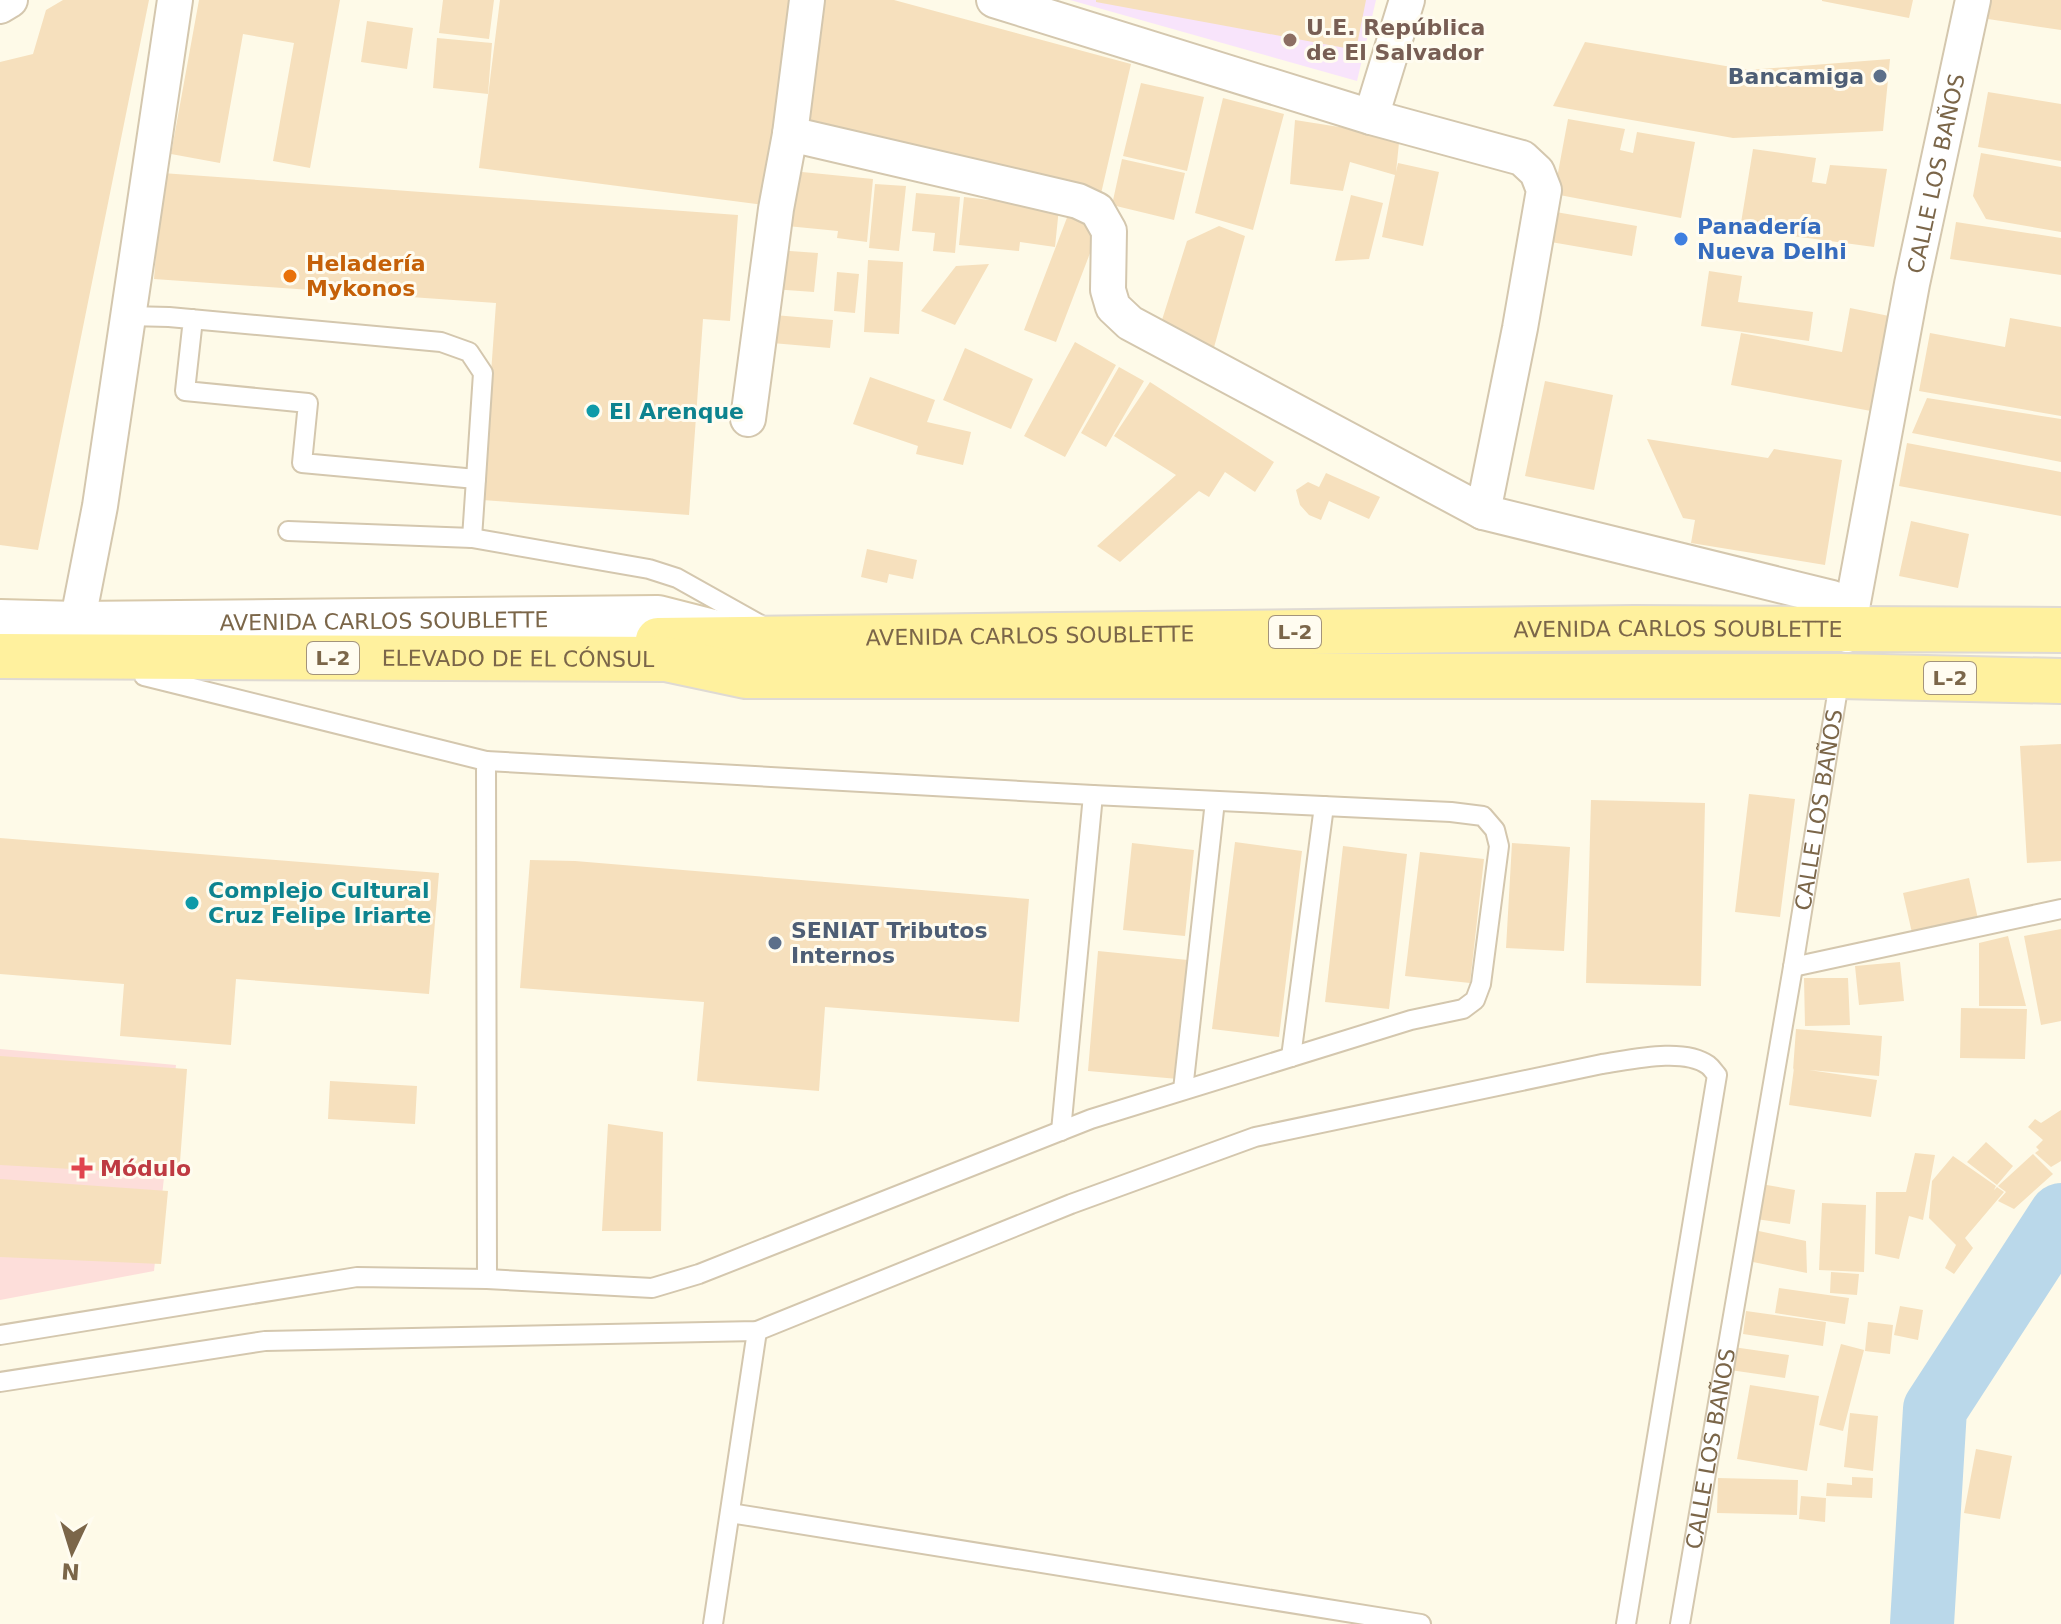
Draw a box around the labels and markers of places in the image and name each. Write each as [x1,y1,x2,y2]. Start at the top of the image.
place label: U.E. República de El Salvador [1306,15,1485,65]
marker: U.E. República de El Salvador [1281,31,1299,49]
place label: Bancamiga [1728,64,1864,89]
marker: Bancamiga [1871,67,1889,85]
place label: Panadería Nueva Delhi [1697,214,1847,264]
marker: Panadería Nueva Delhi [1672,230,1690,248]
place label: Heladería Mykonos [306,251,426,301]
marker: Heladería Mykonos [281,267,299,285]
place label: El Arenque [609,399,744,424]
marker: El Arenque [584,402,602,420]
place label: Complejo Cultural Cruz Felipe Iriarte [208,878,431,928]
marker: Complejo Cultural Cruz Felipe Iriarte [183,894,201,912]
place label: SENIAT Tributos Internos [791,918,988,968]
marker: SENIAT Tributos Internos [766,934,784,952]
place label: Módulo [100,1156,191,1181]
marker: Módulo [71,1157,93,1179]

